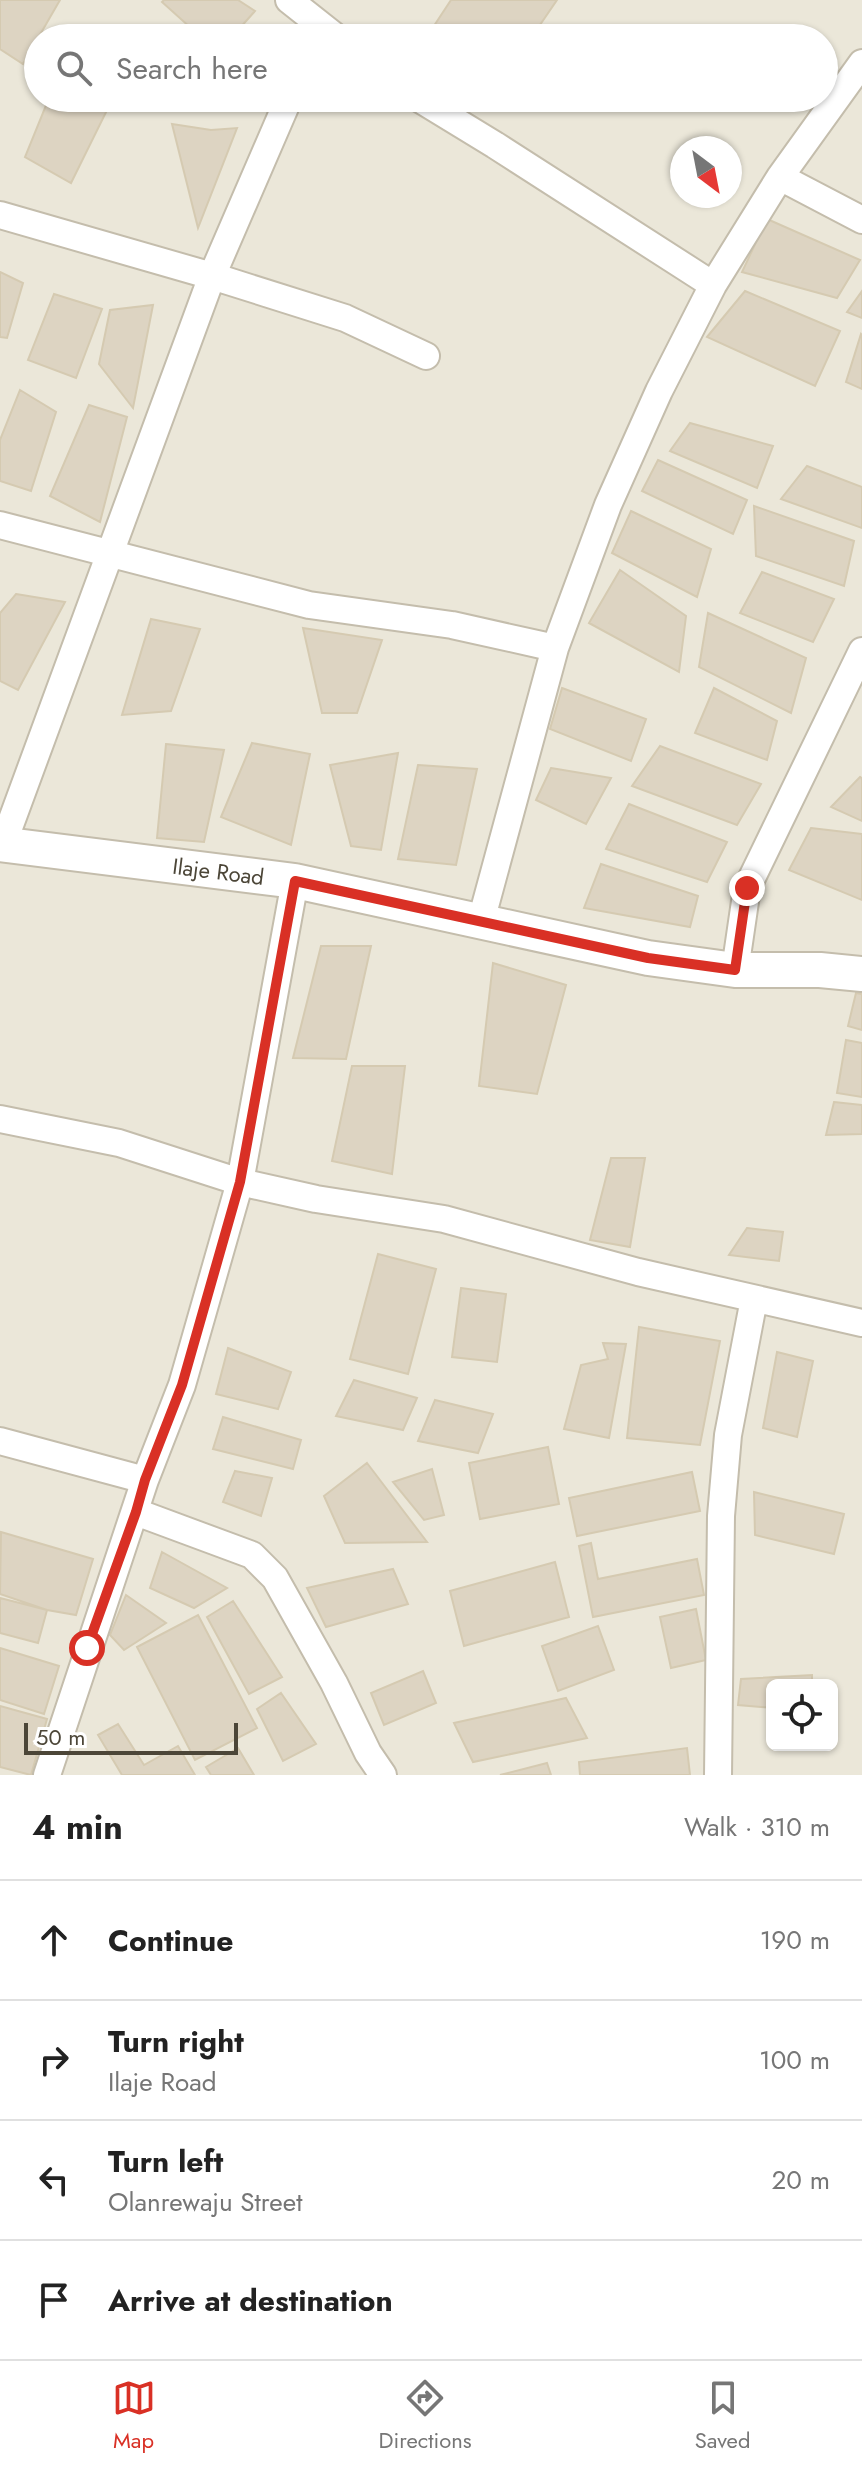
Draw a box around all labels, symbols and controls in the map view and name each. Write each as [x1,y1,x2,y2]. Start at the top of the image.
search box [24,24,838,112]
icon: search [52,46,96,90]
text: Search here [116,47,268,90]
north arrow [670,136,742,208]
street label: Ilaje Road [171,850,266,893]
route end [729,870,765,906]
route start [69,1630,105,1666]
map controls [766,1679,838,1751]
button: locate [766,1679,838,1751]
scale bar [24,1719,238,1755]
text: 50 m [36,1721,85,1753]
text: 4 min [32,1803,123,1852]
text: Walk · 310 m [684,1808,830,1846]
icon: ahead [32,1918,76,1962]
text: Continue [108,1919,234,1962]
text: 190 m [760,1921,830,1959]
text: Turn right [108,2020,244,2063]
icon: right [32,2038,76,2082]
text: 100 m [759,2041,830,2079]
text: Ilaje Road [108,2063,217,2101]
text: Turn left [108,2140,223,2183]
icon: left [32,2158,76,2202]
text: 20 m [772,2161,830,2199]
text: Olanrewaju Street [108,2183,302,2221]
icon: arrive [32,2278,76,2322]
text: Arrive at destination [108,2279,393,2322]
tab: Map [112,2376,156,2456]
tab: Directions [379,2376,472,2456]
tab: Saved [695,2376,750,2456]

